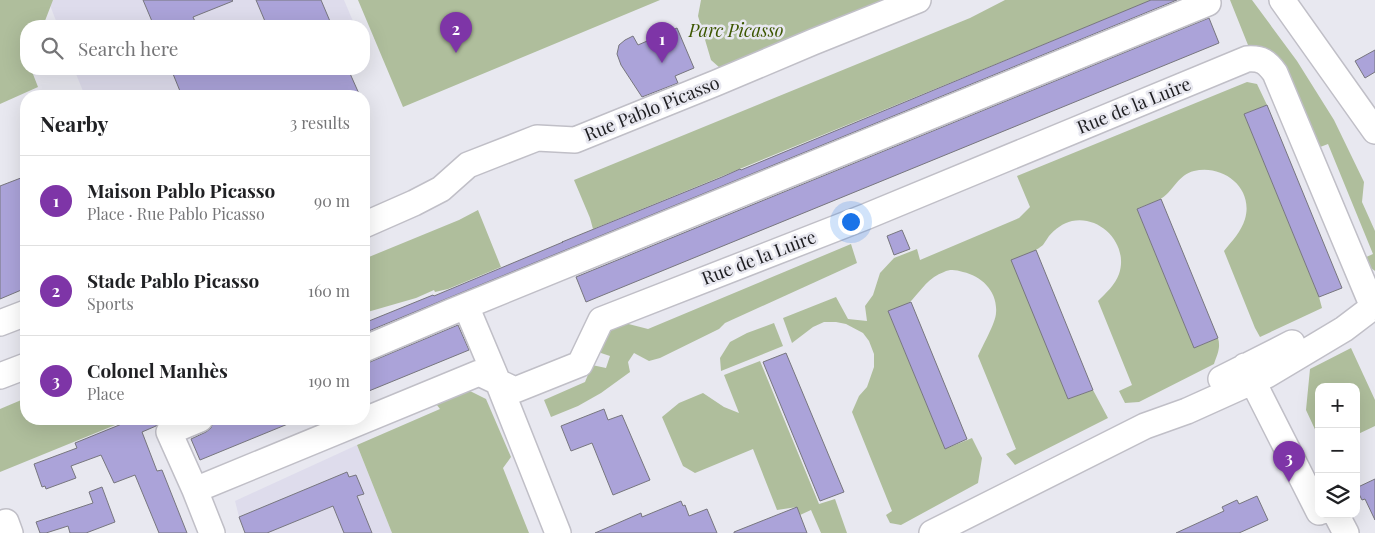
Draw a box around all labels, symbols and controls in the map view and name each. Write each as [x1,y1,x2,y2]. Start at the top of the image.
pin: 2 [440,12,472,53]
park label: Parc Picasso [687,18,784,42]
search box [20,20,370,75]
pin: 1 [646,22,678,63]
icon: search [38,34,66,62]
text: Search here [78,35,178,61]
street label: Rue Pablo Picasso [580,70,723,146]
street label: Rue de la Luire [1073,71,1194,139]
text: Nearby [40,109,109,137]
text: 3 results [290,112,350,133]
text: Maison Pablo Picasso [87,177,275,203]
text: 1 [53,190,59,211]
text: 90 m [314,190,350,211]
text: Place · Rue Pablo Picasso [87,203,265,224]
your location [838,209,864,235]
street label: Rue de la Luire [698,224,819,290]
text: Stade Pablo Picasso [87,267,259,293]
text: 2 [52,280,60,301]
text: 160 m [308,280,350,301]
text: Sports [87,293,134,314]
text: Colonel Manhès [87,357,228,383]
text: 3 [52,370,60,391]
text: 190 m [308,370,350,391]
text: Place [87,383,125,404]
map controls [1315,383,1360,518]
button: + [1315,383,1360,428]
button: − [1315,428,1360,473]
pin: 3 [1273,441,1305,482]
button: layers [1315,473,1360,518]

